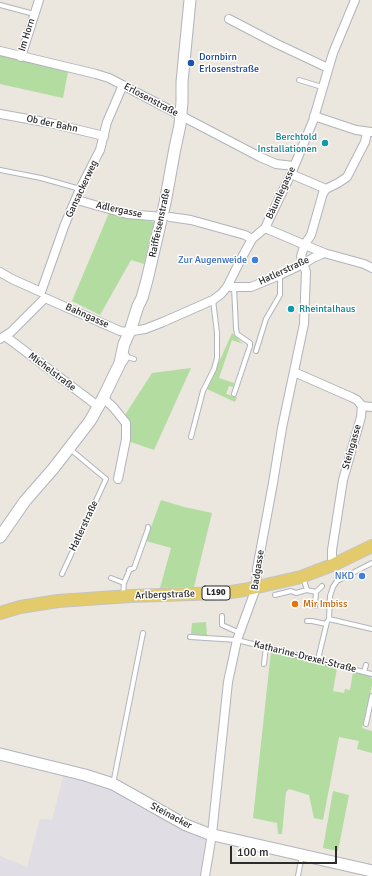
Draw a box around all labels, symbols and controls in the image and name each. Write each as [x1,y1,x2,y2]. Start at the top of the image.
street label: Im Horn [16,17,38,53]
place label: Dornbirn Erlosenstraße [199,51,259,74]
marker: Dornbirn Erlosenstraße [186,58,196,68]
street label: Erlosenstraße [122,81,180,119]
street label: Ob der Bahn [25,113,79,135]
place label: Berchtold Installationen [258,131,317,154]
marker: Berchtold Installationen [320,138,330,148]
street label: Gansackerweg [63,158,101,220]
street label: Bäumlegasse [264,165,298,221]
street label: Raiffeisenstraße [147,187,173,259]
street label: Adlergasse [95,199,143,221]
place label: Zur Augenweide [178,254,247,266]
street label: Hatlerstraße [257,254,311,288]
marker: Zur Augenweide [250,255,260,265]
street label: Bahngasse [63,301,111,331]
place label: Rheintalhaus [299,303,355,315]
marker: Rheintalhaus [286,304,296,314]
street label: Michelstraße [26,350,78,394]
street label: Steingasse [340,423,364,471]
street label: Hatlerstraße [67,499,101,553]
street label: Badgasse [249,549,267,591]
place label: NKD [335,570,354,582]
marker: NKD [357,571,367,581]
road number: L190 [202,586,230,600]
street label: Arlbergstraße [135,588,195,602]
place label: Mir Imbiss [303,598,347,610]
marker: Mir Imbiss [290,599,300,609]
street label: Katharine-Drexel-Straße [253,638,357,676]
street label: Steinacker [148,800,194,832]
scale bar [232,838,339,864]
text: 100 m [237,845,269,860]

